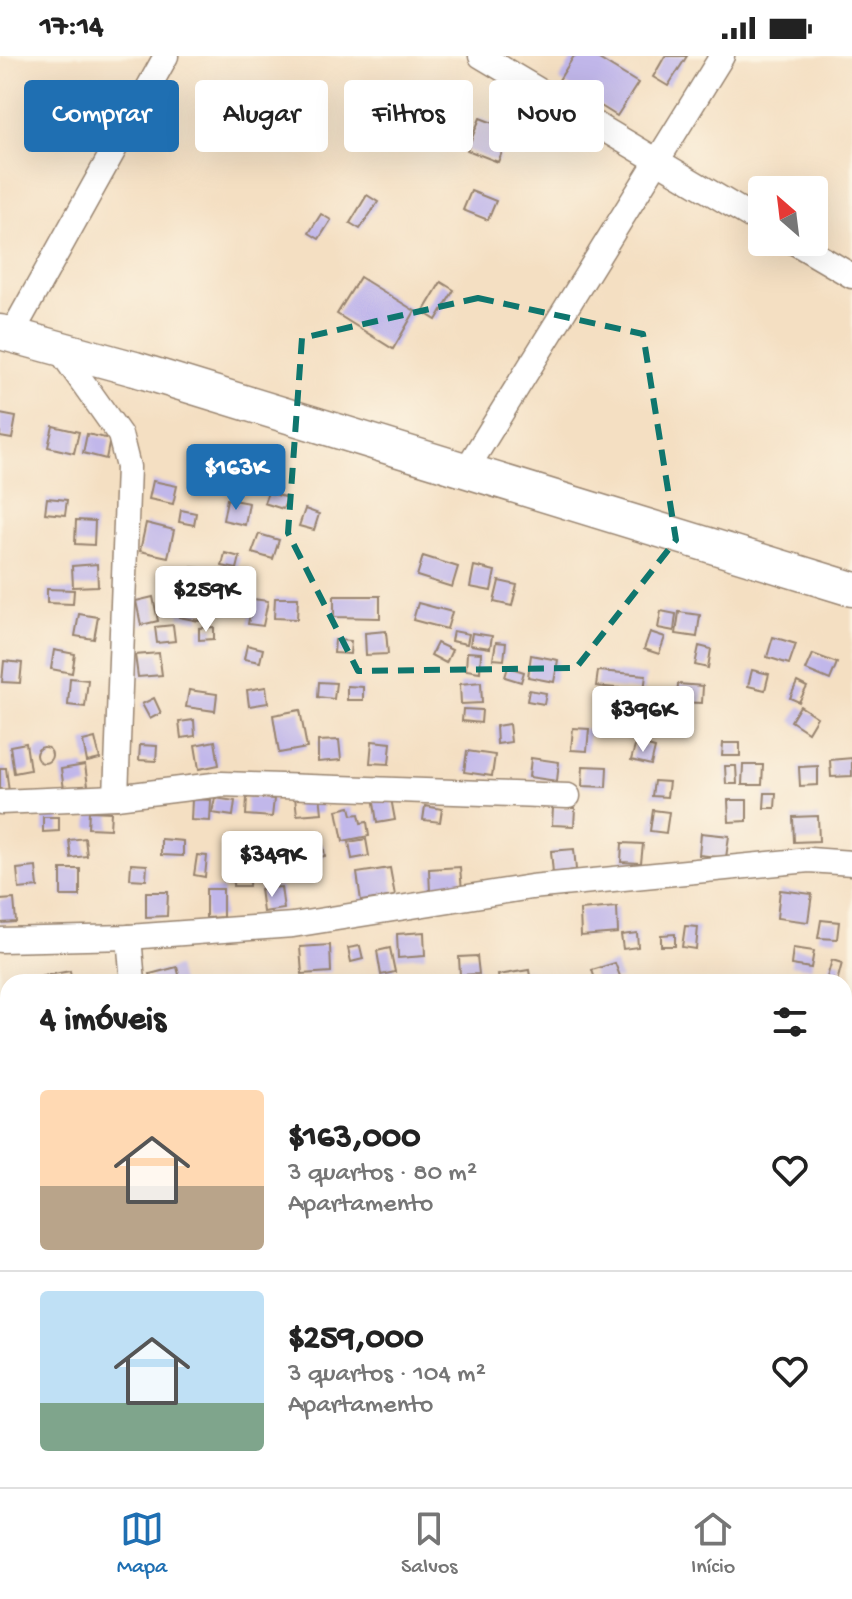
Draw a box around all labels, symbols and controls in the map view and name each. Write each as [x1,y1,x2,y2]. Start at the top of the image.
text: 17:14 [40,11,103,46]
chip: Comprar [24,80,179,152]
chip: Alugar [195,80,328,152]
chip: Filtros [344,80,473,152]
chip: Novo [489,80,604,152]
north arrow [748,176,828,256]
map controls [748,176,828,256]
pin: $163K [180,444,292,512]
text: $163K [204,454,268,485]
pin: $259K [150,566,262,634]
text: $259K [173,576,239,607]
pin: $396K [587,686,699,754]
text: $396K [610,696,676,727]
pin: $349K [216,831,328,899]
text: $349K [240,841,304,872]
icon: filters [768,1000,812,1044]
text: 4 imóveis [40,1002,166,1042]
text: $163,000 [288,1119,420,1159]
icon: home [104,1122,200,1218]
icon: heart [768,1148,812,1192]
text: 3 quartos · 80 m² [288,1159,477,1190]
text: Apartamento [288,1190,433,1221]
text: $259,000 [288,1320,423,1360]
icon: home [104,1323,200,1419]
icon: heart [768,1349,812,1393]
text: 3 quartos · 104 m² [288,1360,486,1391]
text: Apartamento [288,1391,433,1422]
tab: Mapa [117,1507,167,1581]
tab: Salvos [401,1507,457,1581]
tab: Início [691,1507,735,1581]

